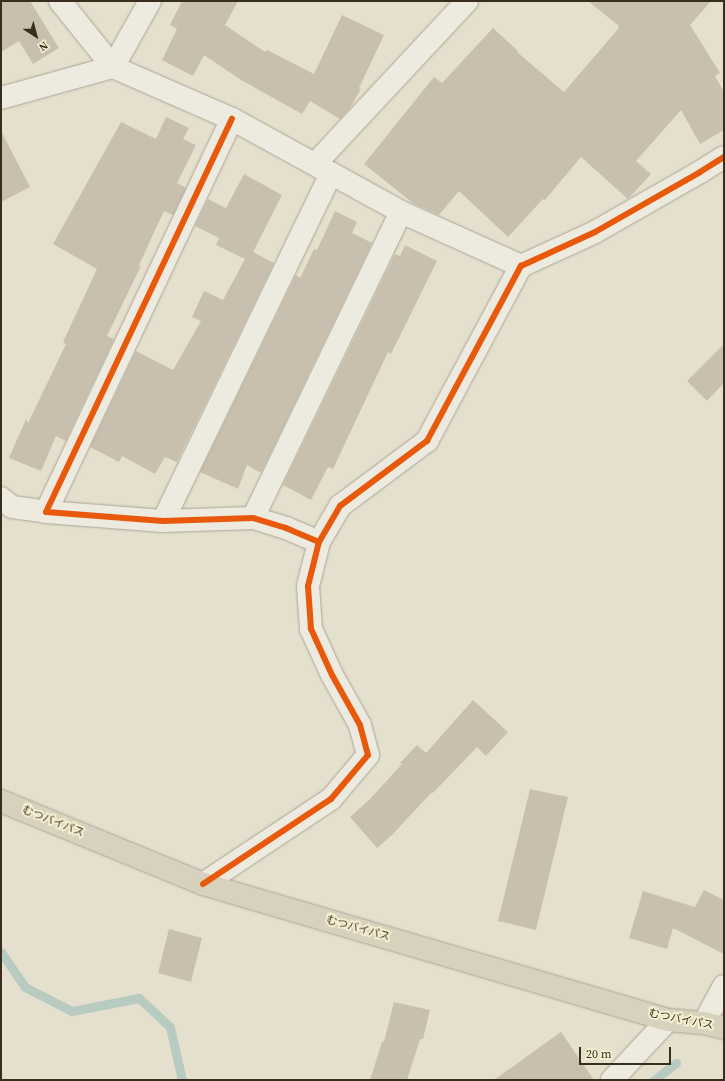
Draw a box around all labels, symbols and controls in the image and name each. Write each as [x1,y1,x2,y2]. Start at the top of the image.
north arrow [16,16,56,56]
text: N [36,38,51,55]
street label: むつバイパス [20,804,86,840]
street label: むつバイパス [324,914,392,944]
street label: むつバイパス [647,1007,715,1033]
scale bar [581,1039,673,1065]
text: 20 m [586,1046,612,1062]

